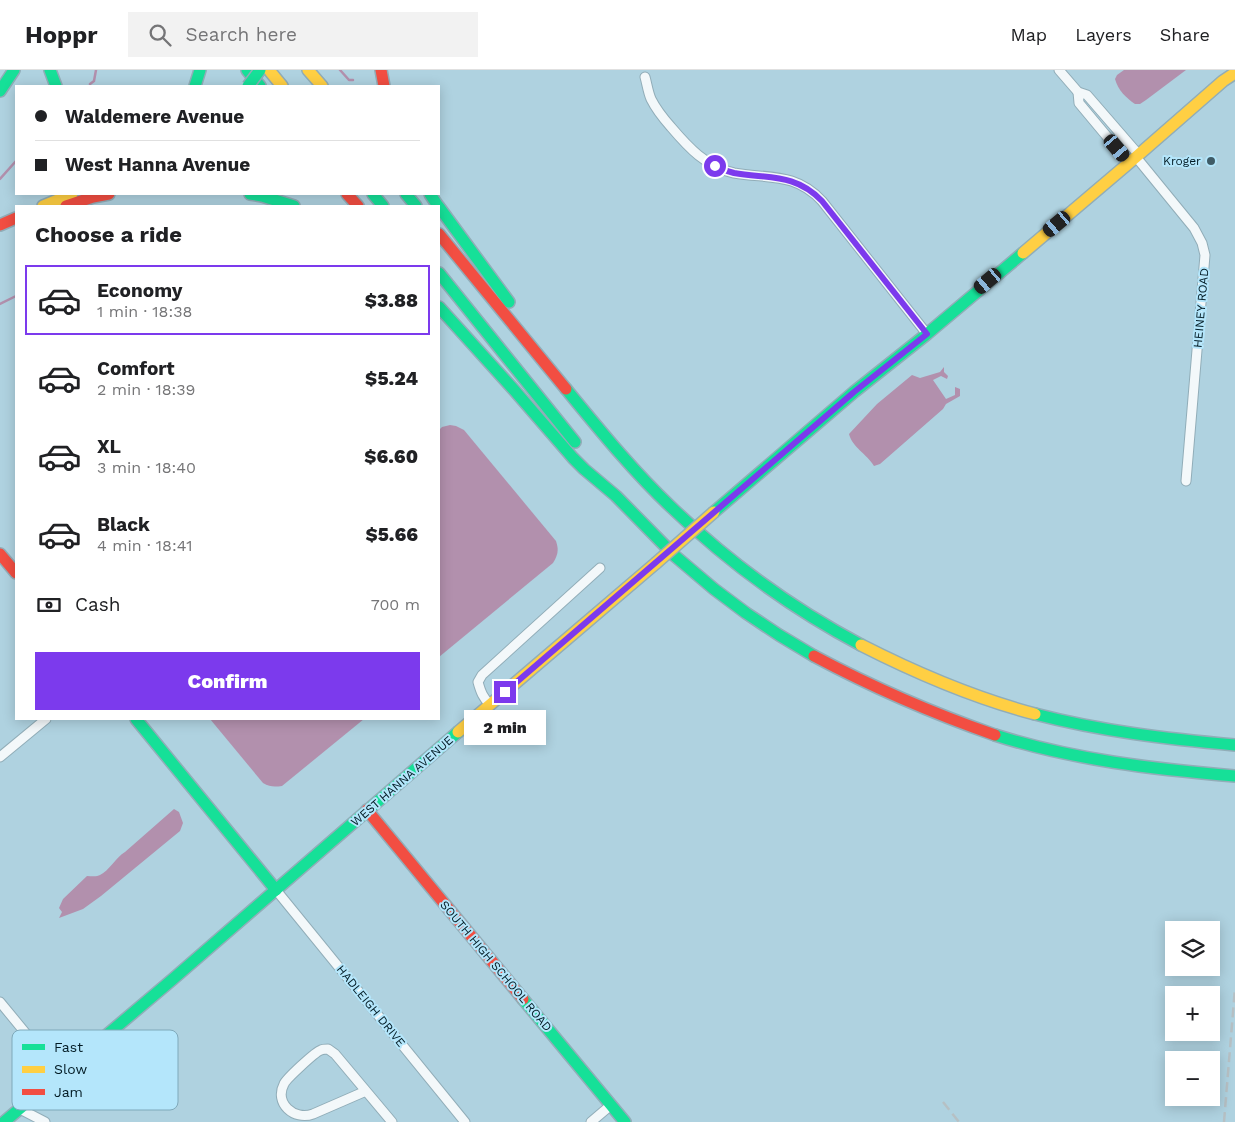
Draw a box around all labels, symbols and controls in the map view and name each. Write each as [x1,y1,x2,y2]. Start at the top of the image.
search box [128,12,478,57]
text: Hoppr [25,21,98,49]
icon: search [146,21,174,49]
text: Search here [186,23,297,46]
text: Map [1010,24,1047,45]
text: Layers [1075,24,1132,45]
text: Share [1160,24,1210,45]
text: Waldemere Avenue [65,105,244,128]
car [1101,132,1132,164]
text: West Hanna Avenue [65,153,250,176]
place label: Kroger [1163,154,1201,168]
route start [704,155,726,177]
marker: Kroger [1205,155,1217,167]
car [1040,209,1073,239]
text: Choose a ride [35,222,182,247]
car [971,266,1004,296]
street label: HEINEY ROAD [1191,267,1211,349]
icon: car [37,278,82,323]
text: Economy [97,279,182,302]
text: $3.88 [365,289,418,312]
text: 1 min · 18:38 [97,302,192,321]
icon: car [37,356,82,401]
text: Comfort [97,357,175,380]
text: $5.24 [365,367,418,390]
text: 2 min · 18:39 [97,380,195,399]
icon: car [37,434,82,479]
text: XL [97,435,121,458]
text: $6.60 [364,445,418,468]
text: 3 min · 18:40 [97,458,196,477]
icon: car [37,512,82,557]
text: Black [97,513,150,536]
text: $5.66 [365,523,418,546]
text: 4 min · 18:41 [97,536,192,555]
icon: cash [35,591,63,619]
text: Cash [75,593,121,616]
text: 700 m [371,595,420,614]
button: Confirm [35,652,420,710]
route end [494,681,516,703]
callout: 2 min [464,710,546,744]
text: 2 min [483,718,527,737]
street label: WEST HANNA AVENUE [348,733,456,829]
street label: SOUTH HIGH SCHOOL ROAD [437,898,555,1034]
map controls [1165,921,1220,1106]
button: layers [1165,921,1220,976]
street label: HADLEIGH DRIVE [334,962,408,1050]
button: + [1165,986,1220,1041]
legend [12,1030,178,1110]
text: Fast [54,1039,83,1055]
button: − [1165,1051,1220,1106]
text: Slow [54,1061,87,1077]
text: Jam [54,1084,83,1100]

